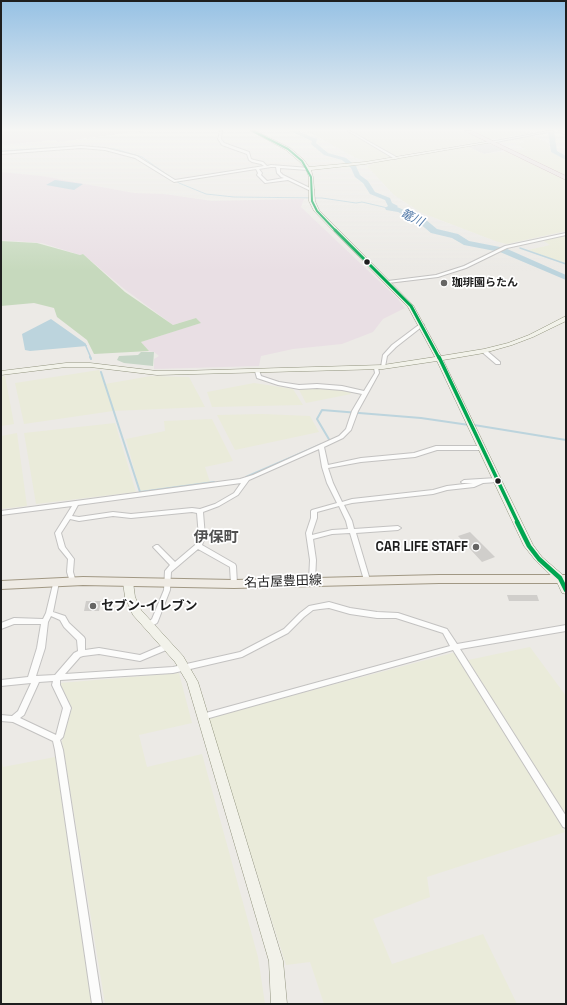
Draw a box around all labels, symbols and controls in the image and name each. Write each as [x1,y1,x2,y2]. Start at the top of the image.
water label: 篭川 [398,206,426,230]
unlabelled marker [362,257,372,267]
place label: 珈琲園らたん [452,276,518,290]
marker: 珈琲園らたん [439,278,449,288]
unlabelled marker [493,476,503,486]
district label: 伊保町 [194,529,238,547]
place label: CAR LIFE STAFF [376,539,468,555]
marker: CAR LIFE STAFF [471,542,481,552]
street label: 名古屋豊田線 [244,573,322,591]
place label: セブン-イレブン [101,598,198,614]
marker: セブン-イレブン [88,601,98,611]

